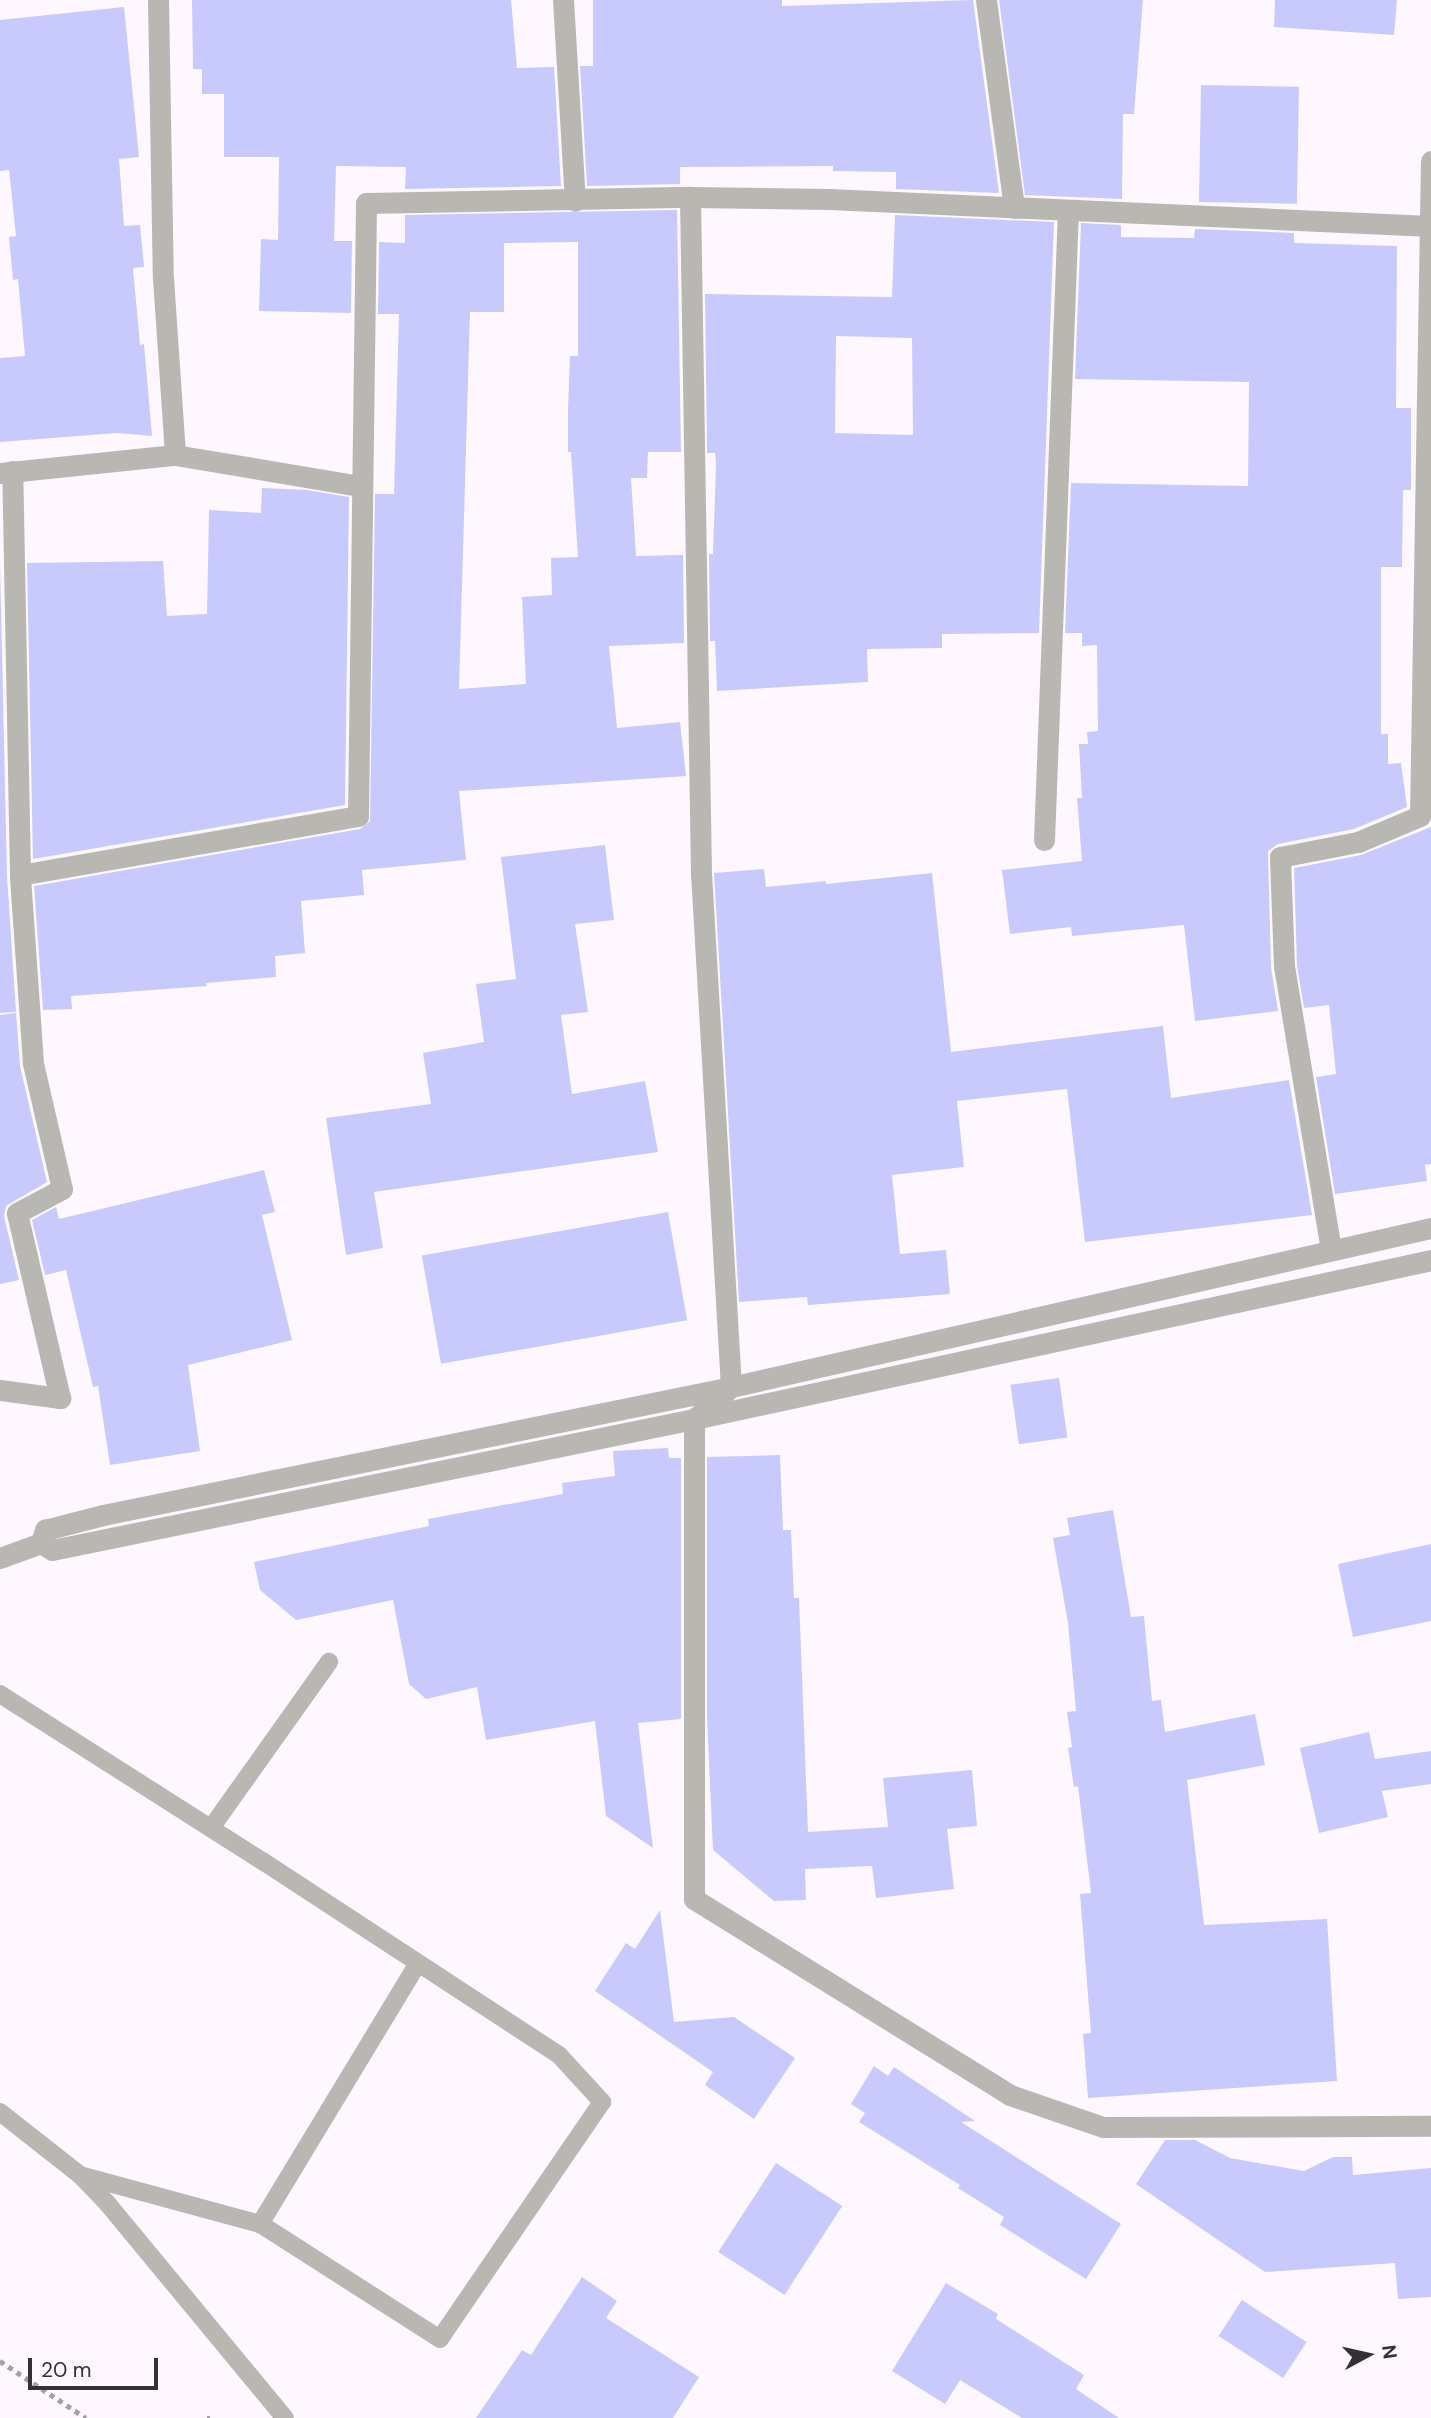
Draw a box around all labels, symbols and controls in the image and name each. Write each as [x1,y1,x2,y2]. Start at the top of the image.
north arrow [1333,2320,1403,2390]
text: N [1376,2343,1403,2361]
scale bar [32,2344,161,2388]
text: 20 m [41,2356,92,2384]

